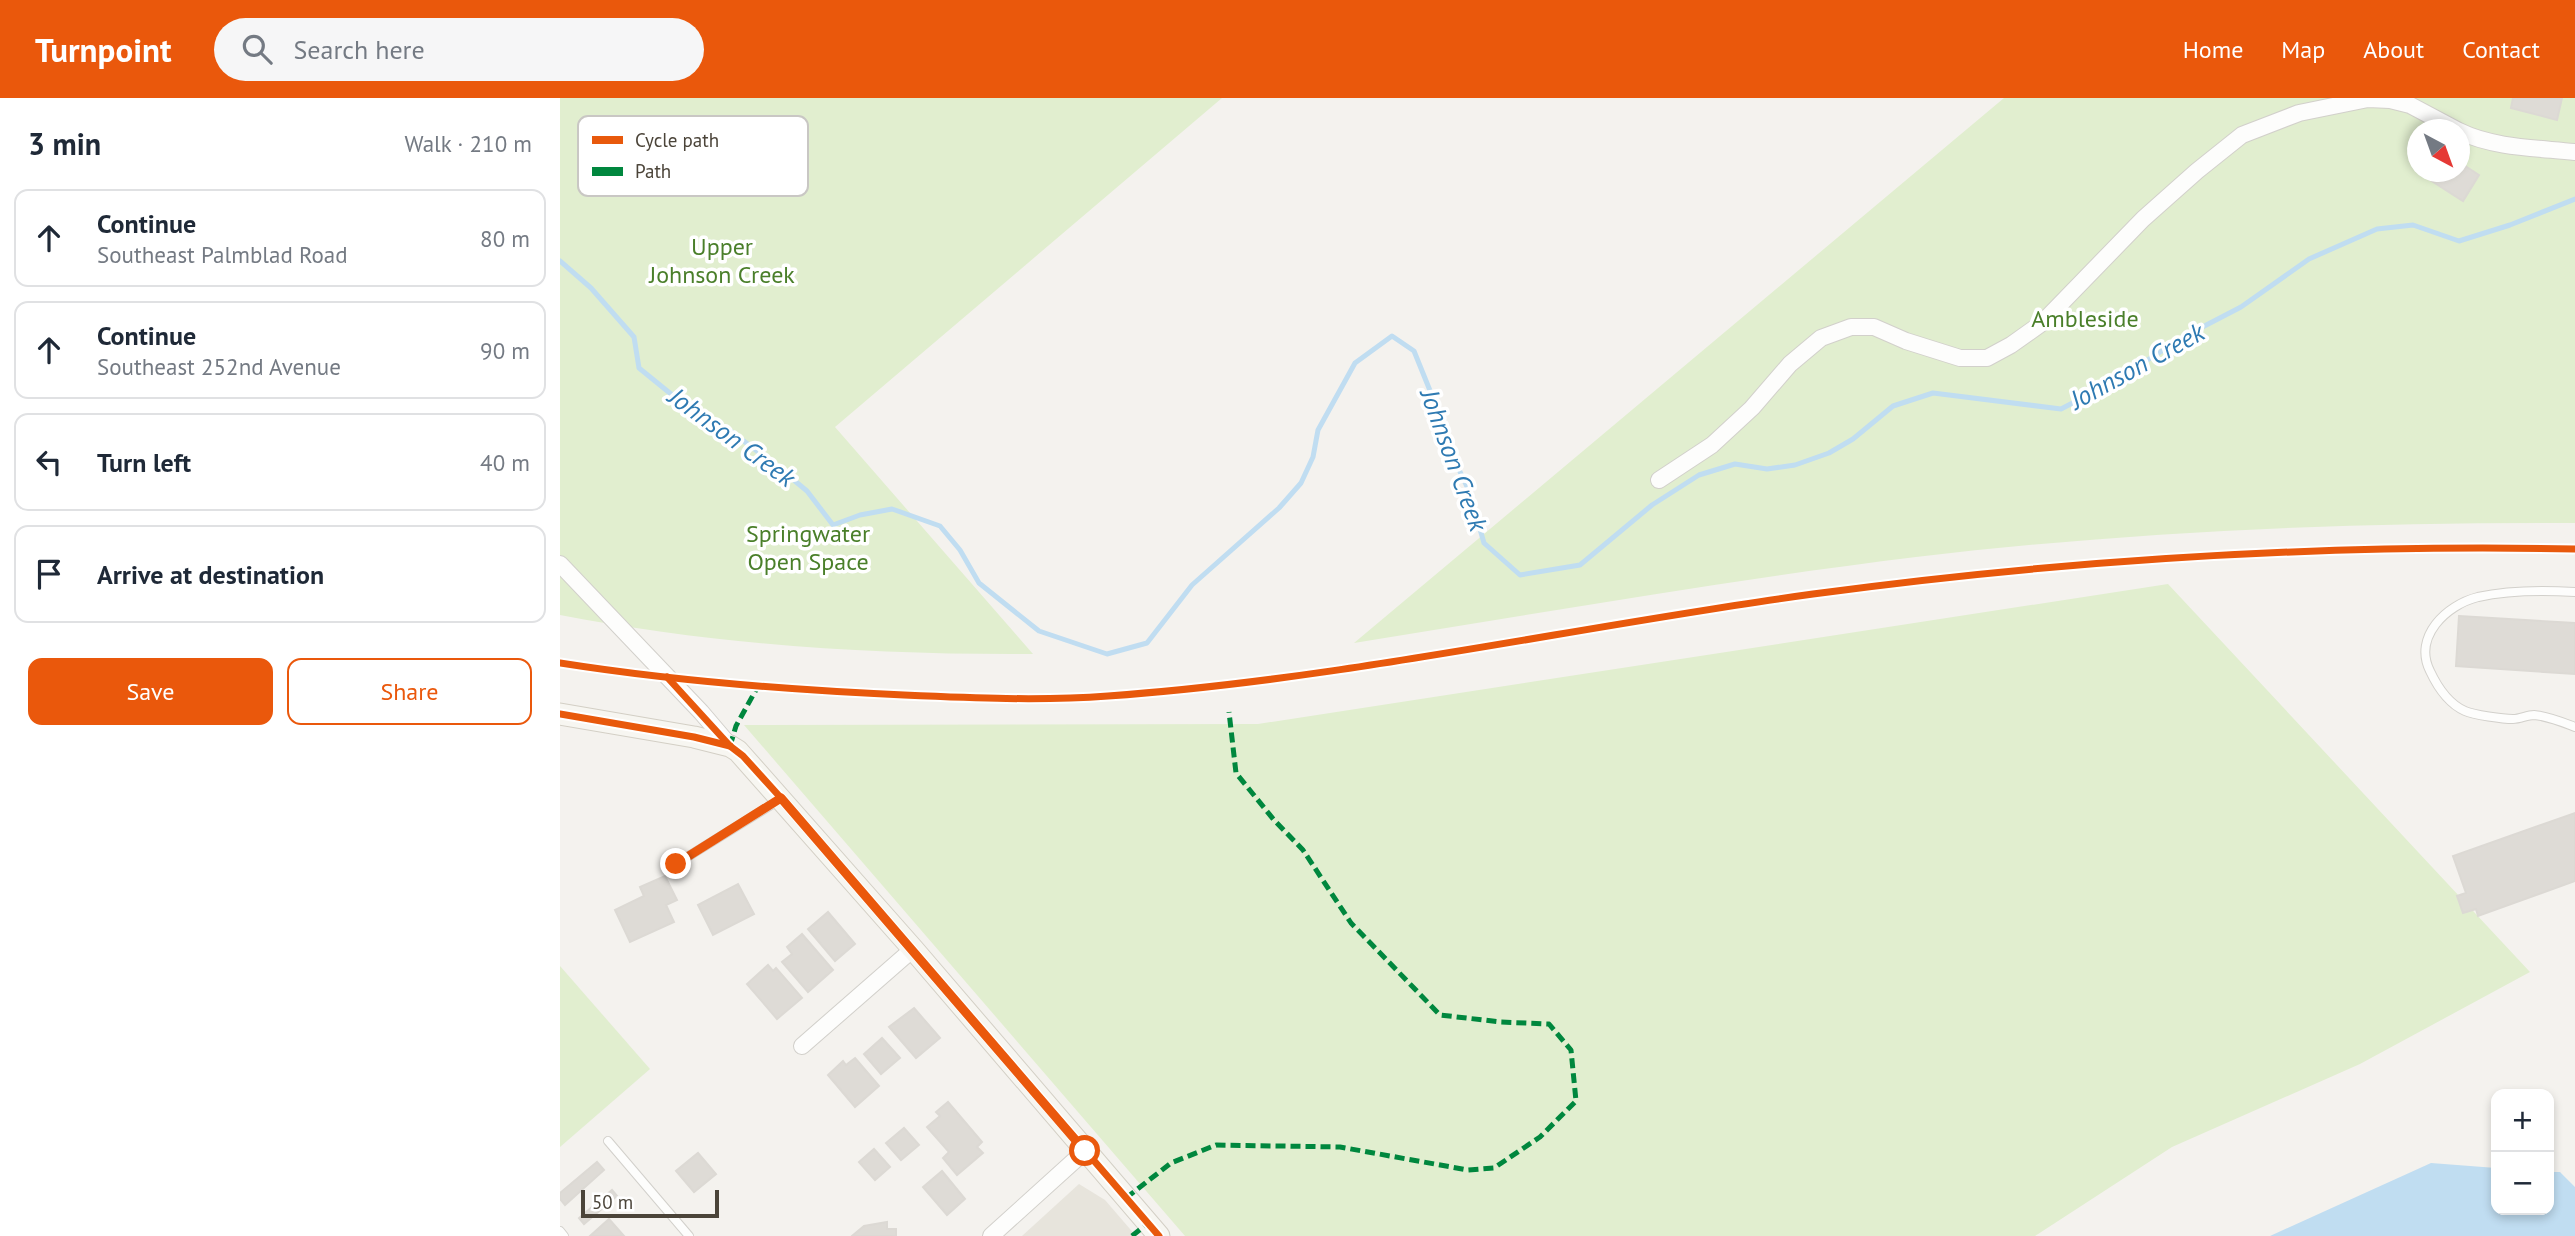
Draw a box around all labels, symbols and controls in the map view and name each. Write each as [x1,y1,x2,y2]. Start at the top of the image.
search box [214,18,704,81]
text: Turnpoint [35,28,172,71]
icon: search [238,30,276,68]
text: Search here [294,33,425,66]
text: Home [2183,34,2243,65]
text: Map [2281,34,2325,65]
text: About [2363,34,2424,65]
text: Contact [2462,34,2540,65]
legend [578,116,808,196]
north arrow [2407,119,2470,182]
text: 3 min [28,124,101,163]
text: Cycle path [635,128,719,152]
text: Walk · 210 m [405,129,532,158]
text: Path [635,159,671,183]
text: Continue [97,207,196,240]
icon: ahead [30,219,68,257]
text: 80 m [480,224,530,253]
park label: Upper Johnson Creek [648,231,795,290]
text: Southeast Palmblad Road [97,240,348,269]
park label: Ambleside [2031,303,2139,334]
water label: Johnson Creek [2062,314,2211,417]
text: Continue [97,319,196,352]
icon: ahead [30,331,68,369]
text: 90 m [480,336,530,365]
text: Southeast 252nd Avenue [97,352,341,381]
water label: Johnson Creek [661,378,803,494]
water label: Johnson Creek [1413,382,1496,537]
icon: left [30,443,68,481]
text: Turn left [97,446,191,479]
text: 40 m [480,448,530,477]
park label: Springwater Open Space [746,518,870,577]
icon: arrive [30,555,68,593]
text: Arrive at destination [97,558,324,591]
button: Save [28,658,273,725]
button: Share [287,658,532,725]
route end [660,848,691,879]
map controls [2491,1089,2554,1215]
button: + [2491,1089,2554,1152]
route start [1069,1135,1100,1166]
button: − [2491,1152,2554,1215]
scale bar [581,1187,719,1219]
text: 50 m [592,1190,633,1214]

